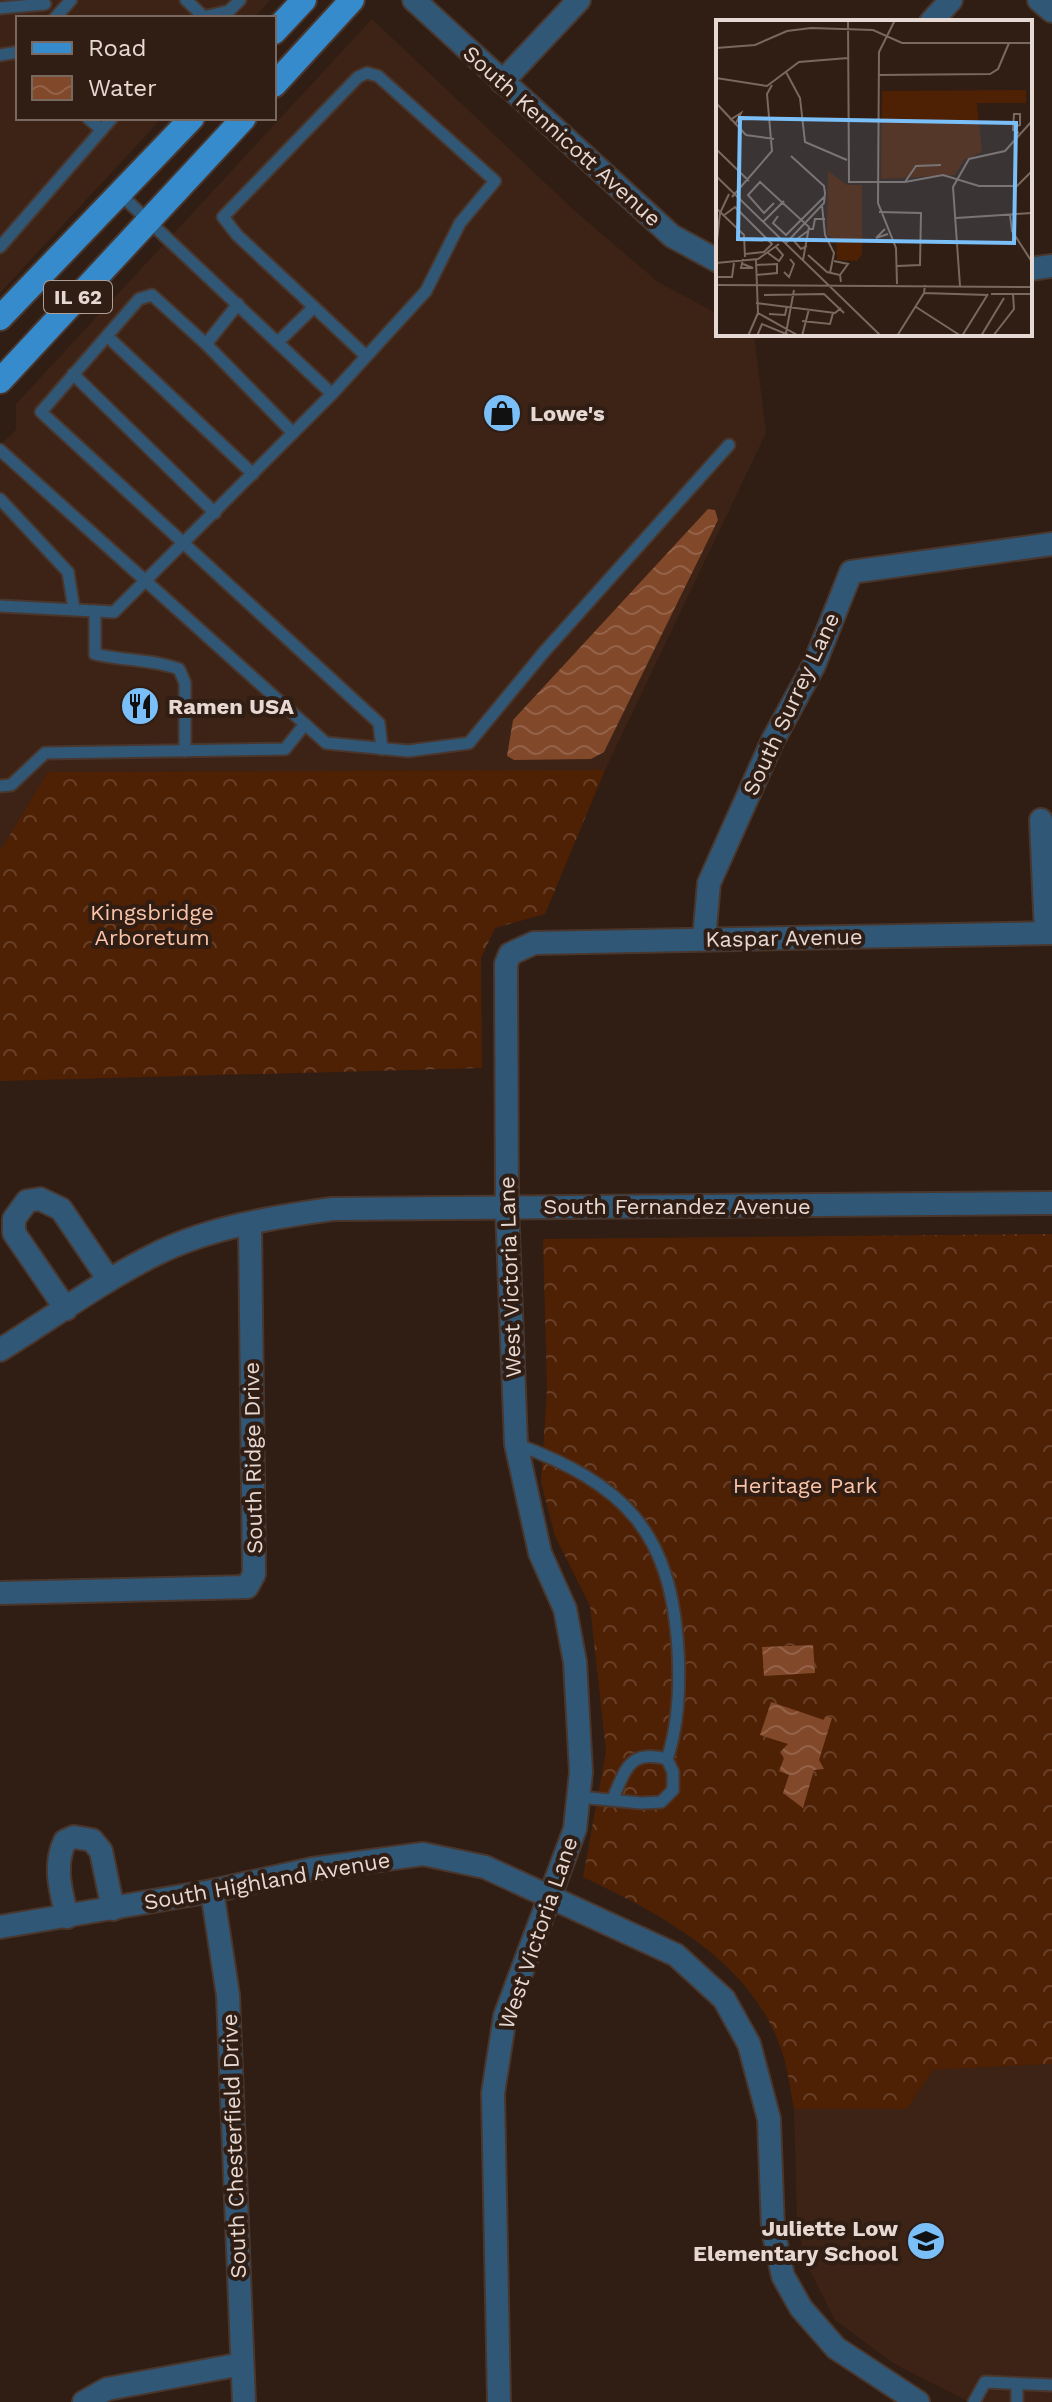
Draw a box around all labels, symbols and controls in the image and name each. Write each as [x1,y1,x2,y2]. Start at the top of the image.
legend [16,16,276,120]
inset map [716,20,1032,336]
text: Road [88,34,147,62]
street label: South Kennicott Avenue [458,41,666,231]
text: Water [88,74,157,102]
road number: IL 62 [44,281,112,313]
shop icon: Lowe's [481,392,523,434]
place label: Lowe's [530,401,605,426]
street label: South Surrey Lane [738,609,844,799]
restaurant icon: Ramen USA [119,685,161,727]
place label: Ramen USA [168,694,294,719]
park label: Kingsbridge Arboretum [90,900,214,950]
street label: Kaspar Avenue [705,924,863,952]
street label: West Victoria Lane [494,1176,526,1378]
street label: South Fernandez Avenue [543,1194,811,1219]
street label: South Ridge Drive [239,1362,267,1554]
park label: Heritage Park [733,1473,877,1498]
street label: West Victoria Lane [493,1834,583,2032]
street label: South Highland Avenue [142,1847,392,1915]
street label: South Chesterfield Drive [217,2013,251,2279]
place label: Juliette Low Elementary School [693,2216,899,2266]
school or university icon: Juliette Low Elementary School [905,2220,947,2262]

